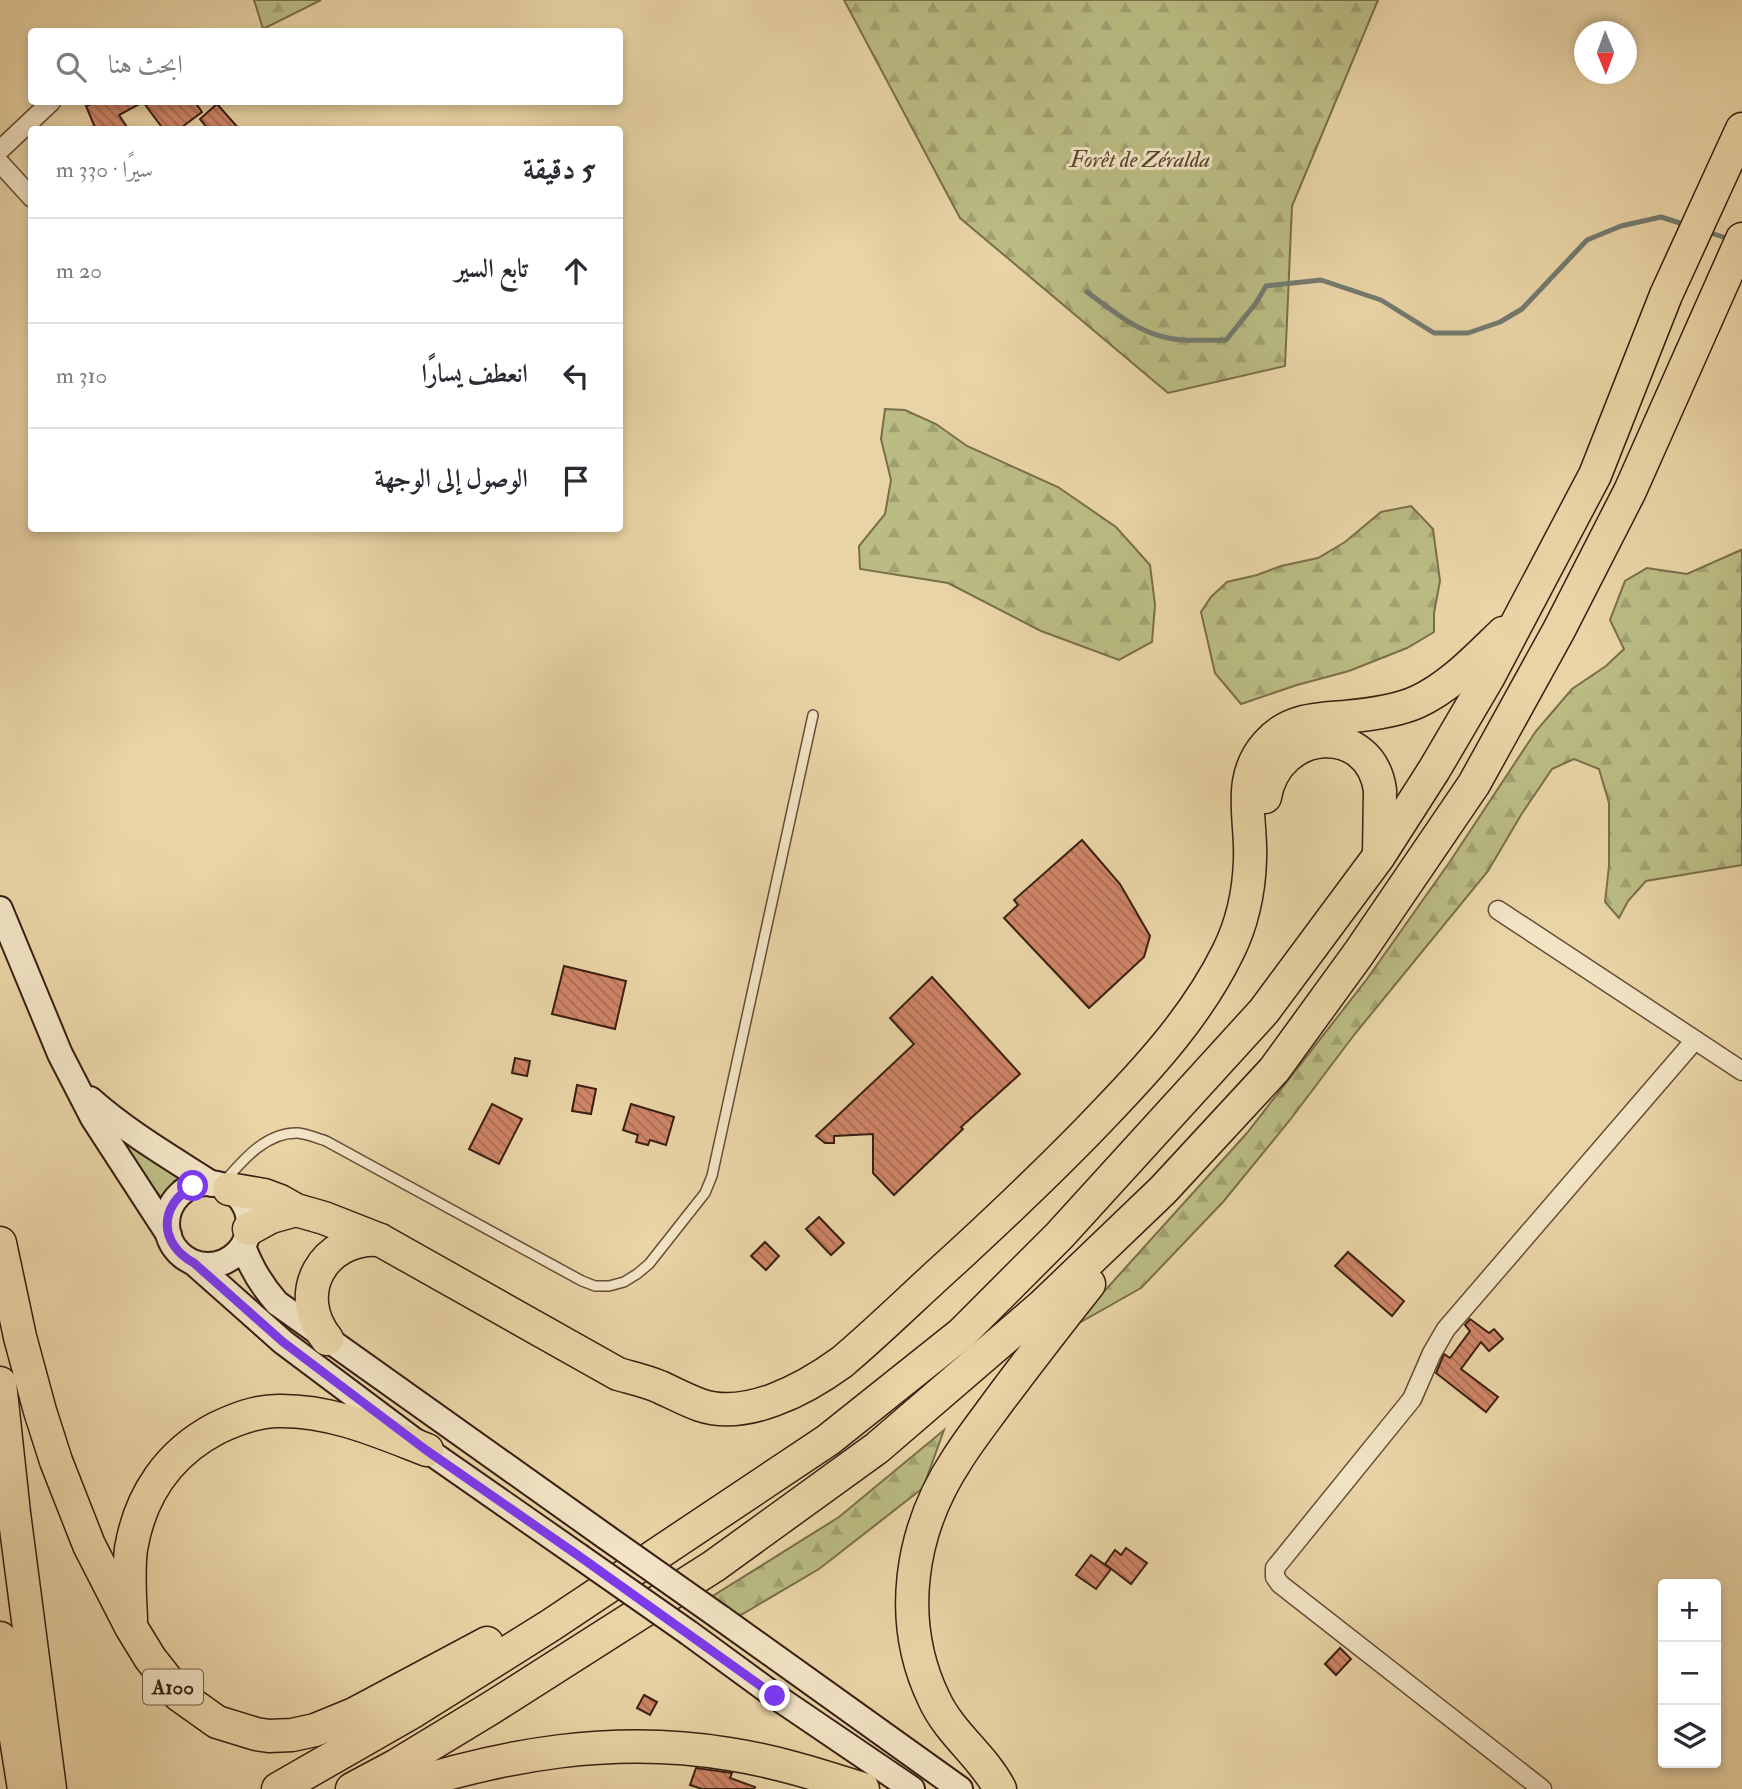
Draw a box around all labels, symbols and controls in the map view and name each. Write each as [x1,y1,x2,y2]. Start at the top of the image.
north arrow [1574,21,1637,84]
search box [28,28,623,105]
icon: search [52,48,90,86]
text: ابحث هنا [108,49,183,81]
park label: Forêt de Zéralda [1069,145,1211,174]
text: 5 دقيقة [523,151,595,188]
text: سيرًا · 330 m [56,155,153,184]
icon: ahead [557,252,595,290]
text: تابع السير [455,253,528,285]
text: 20 m [56,256,102,285]
icon: left [557,357,595,395]
text: انعطف يسارًا [422,358,528,390]
text: 310 m [56,361,107,390]
icon: arrive [557,462,595,500]
text: الوصول إلى الوجهة [375,463,528,495]
route start [177,1170,208,1201]
map controls [1658,1579,1721,1768]
button: + [1658,1579,1721,1642]
button: − [1658,1642,1721,1705]
road number: A100 [143,1670,203,1704]
route end [759,1680,790,1711]
button: layers [1658,1705,1721,1768]

